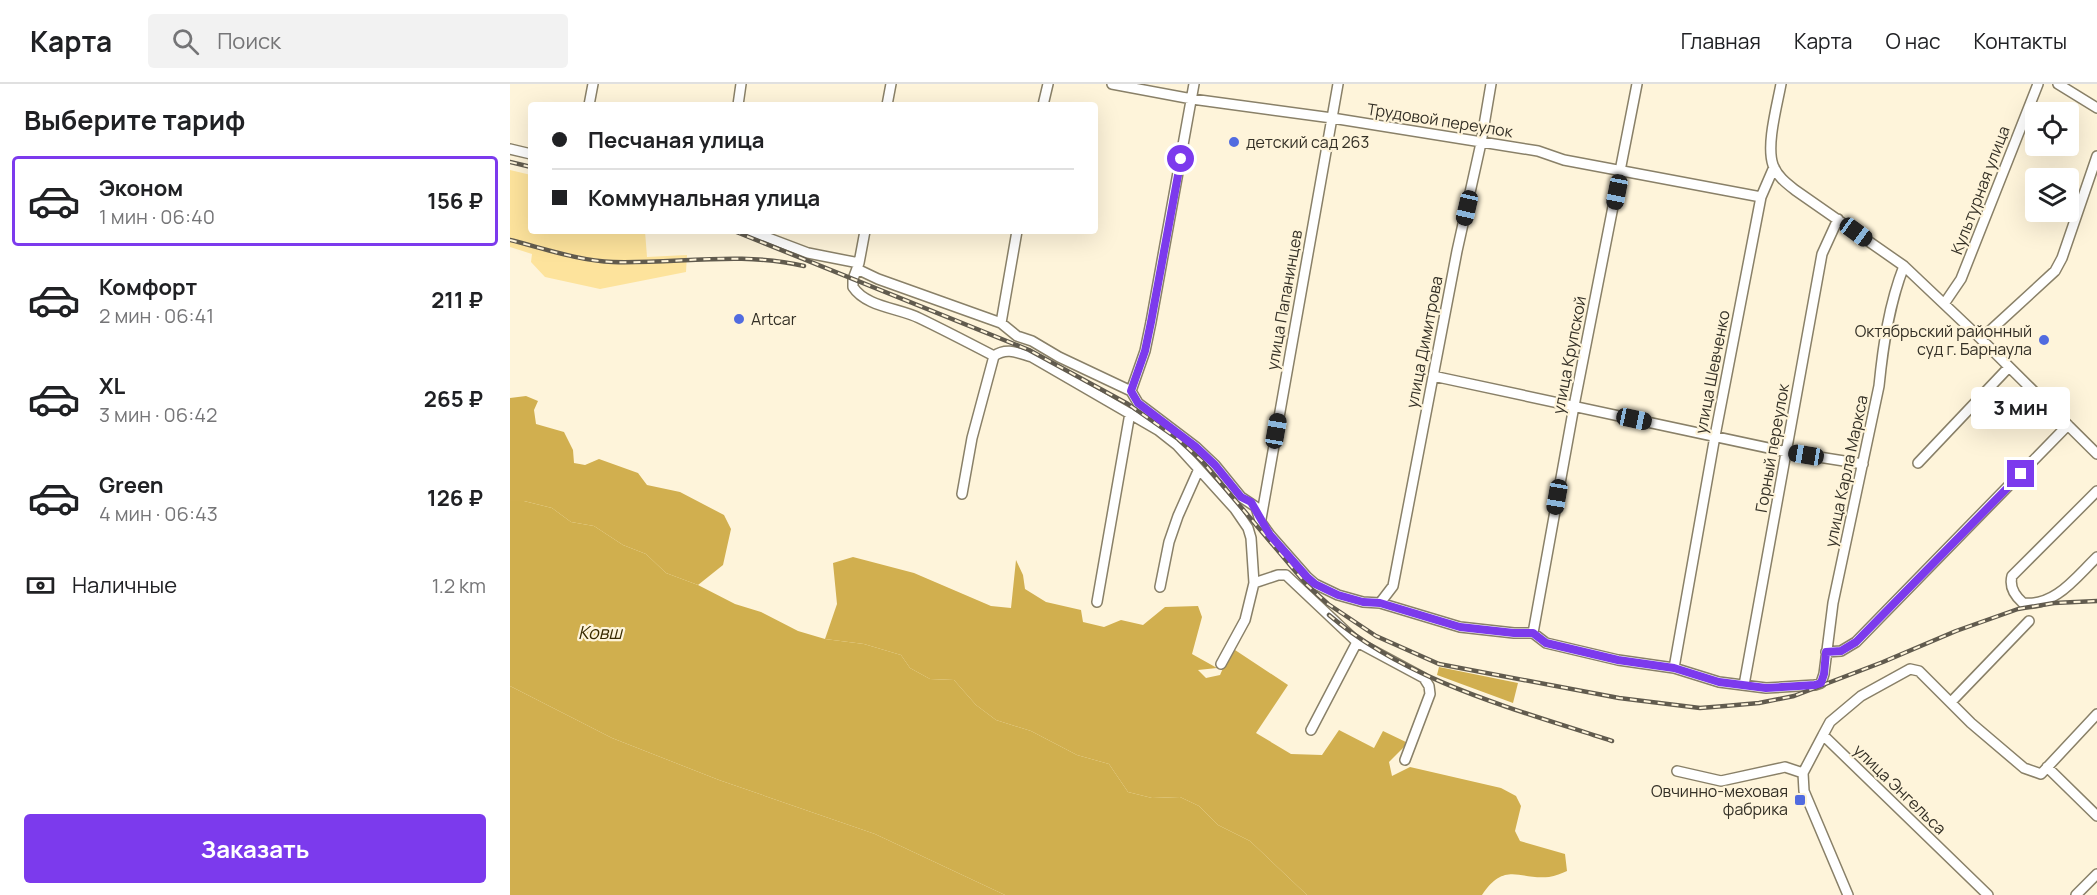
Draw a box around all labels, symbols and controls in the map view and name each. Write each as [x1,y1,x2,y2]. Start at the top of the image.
search box [148,14,568,68]
text: Карта [30,22,112,60]
icon: search [169,25,202,58]
text: Поиск [217,26,281,56]
text: Главная [1681,27,1761,55]
text: Карта [1794,27,1852,55]
text: О нас [1885,27,1941,55]
text: Контакты [1974,27,2067,55]
street label: Трудовой переулок [1366,98,1515,143]
text: Выберите тариф [24,101,245,138]
map controls [2025,102,2079,222]
button: locate [2025,102,2079,156]
street label: Культурная улица [1945,123,2015,257]
text: Песчаная улица [588,125,764,155]
place label: детский сад 263 [1246,131,1369,153]
marker: детский сад 263 [1227,135,1241,149]
route start [1167,145,1194,172]
button: layers [2025,168,2079,222]
text: Эконом [99,173,183,203]
car [1605,173,1629,211]
icon: car [27,174,81,228]
text: Коммунальная улица [588,183,820,213]
text: 156 ₽ [427,186,483,216]
car [1454,188,1480,228]
text: 1 мин · 06:40 [99,203,215,230]
car [1836,214,1876,250]
street label: улица Папанинцев [1261,228,1307,372]
text: Комфорт [99,272,197,302]
icon: car [27,273,81,327]
street label: улица Димитрова [1400,274,1448,410]
text: 211 ₽ [431,285,483,315]
street label: улица Крупской [1547,294,1591,416]
text: 2 мин · 06:41 [99,302,214,329]
place label: Artcar [751,308,797,330]
street label: улица Шевченко [1689,308,1735,436]
marker: Artcar [732,312,746,326]
place label: Октябрьский районный суд г. Барнаула [1855,320,2032,360]
marker: Октябрьский районный суд г. Барнаула [2037,333,2051,347]
text: XL [99,371,125,401]
icon: car [27,372,81,426]
street label: Горный переулок [1750,381,1794,514]
text: 265 ₽ [424,384,483,414]
callout: 3 мин [1972,387,2071,429]
street label: улица Карла Маркса [1819,393,1873,549]
text: 3 мин [1993,394,2048,421]
text: 3 мин · 06:42 [99,401,217,428]
car [1615,406,1653,432]
car [1264,412,1288,450]
car [1787,443,1825,467]
route end [2007,460,2034,487]
text: Green [99,470,164,500]
icon: car [27,471,81,525]
car [1545,478,1569,516]
text: 126 ₽ [427,483,483,513]
text: 4 мин · 06:43 [99,500,218,527]
icon: cash [24,569,57,602]
text: Наличные [72,570,177,600]
text: 1.2 km [432,572,486,599]
water label: Ковш [578,620,623,644]
street label: улица Энгельса [1849,739,1951,839]
place label: Овчинно-меховая фабрика [1651,780,1788,820]
marker: Овчинно-меховая фабрика [1793,793,1807,807]
button: Заказать [24,814,486,883]

